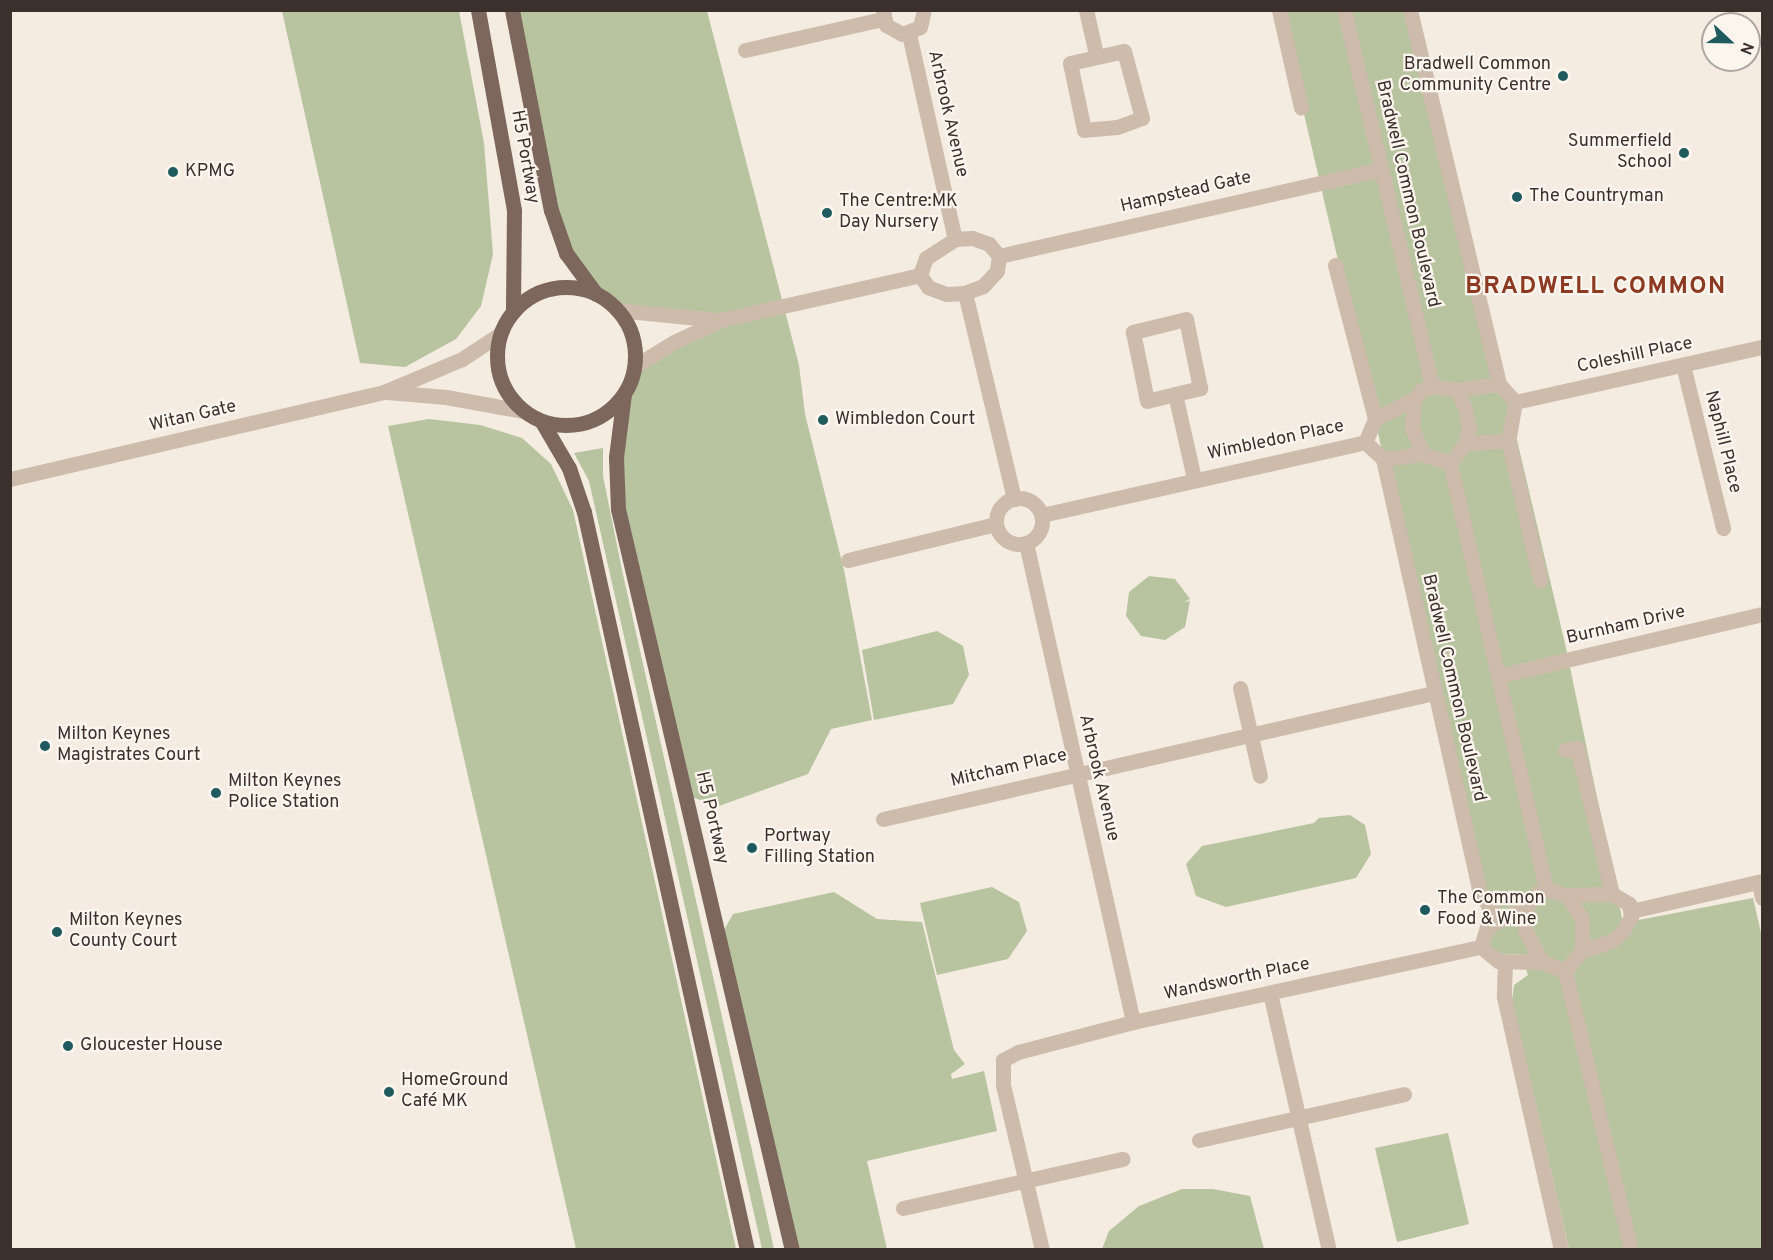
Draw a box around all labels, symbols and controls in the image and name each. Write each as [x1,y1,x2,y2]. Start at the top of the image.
north arrow [1701,12,1761,72]
text: N [1734,39,1757,57]
street label: Arbrook Avenue [922,48,972,180]
place label: Bradwell Common Community Centre [1400,55,1551,98]
marker: Bradwell Common Community Centre [1556,69,1570,83]
street label: Bradwell Common Boulevard [1370,78,1444,310]
street label: H5 Portway [505,108,543,206]
place label: Summerfield School [1568,132,1672,174]
marker: Summerfield School [1677,146,1691,160]
place label: KPMG [185,161,235,183]
marker: KPMG [166,165,180,179]
street label: Hampstead Gate [1118,167,1254,219]
place label: The Countryman [1529,186,1664,208]
marker: The Countryman [1510,190,1524,204]
place label: The Centre:MK Day Nursery [839,192,958,234]
marker: The Centre:MK Day Nursery [820,206,834,220]
district label: BRADWELL COMMON [1465,274,1727,302]
street label: Coleshill Place [1575,333,1695,379]
street label: Naphill Place [1699,388,1745,496]
street label: Witan Gate [148,397,238,437]
place label: Wimbledon Court [835,409,975,431]
marker: Wimbledon Court [816,413,830,427]
street label: Wimbledon Place [1206,416,1346,466]
street label: Bradwell Common Boulevard [1416,572,1490,804]
street label: Burnham Drive [1565,602,1687,650]
street label: Arbrook Avenue [1073,712,1123,844]
place label: Milton Keynes Magistrates Court [57,725,200,768]
marker: Milton Keynes Magistrates Court [38,739,52,753]
street label: Mitcham Place [949,745,1069,793]
street label: H5 Portway [690,769,732,867]
place label: Milton Keynes Police Station [228,772,342,814]
marker: Milton Keynes Police Station [209,786,223,800]
place label: Portway Filling Station [764,827,875,870]
marker: Portway Filling Station [745,841,759,855]
place label: The Common Food & Wine [1437,889,1545,932]
marker: The Common Food & Wine [1418,903,1432,917]
place label: Milton Keynes County Court [69,911,183,954]
marker: Milton Keynes County Court [50,925,64,939]
street label: Wandsworth Place [1162,954,1312,1006]
place label: Gloucester House [80,1035,223,1057]
marker: Gloucester House [61,1039,75,1053]
place label: HomeGround Café MK [401,1071,508,1114]
marker: HomeGround Café MK [382,1085,396,1099]

